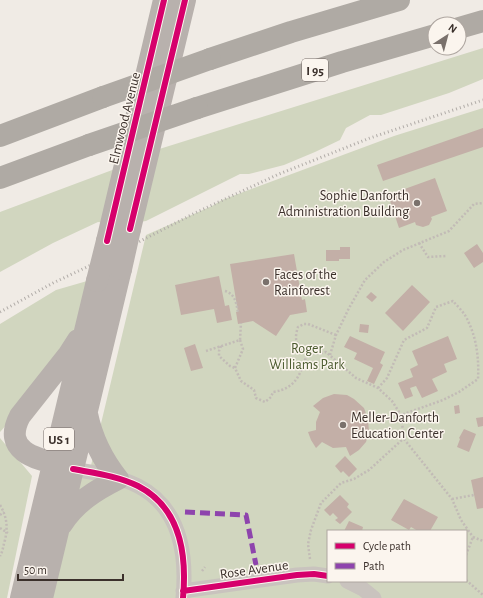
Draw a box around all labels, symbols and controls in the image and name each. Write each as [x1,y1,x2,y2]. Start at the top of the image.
north arrow [427,16,467,56]
text: N [446,22,459,35]
road number: I 95 [302,59,328,81]
street label: Elmwood Avenue [107,71,143,166]
place label: Sophie Danforth Administration Building [278,189,409,219]
marker: Sophie Danforth Administration Building [412,198,422,208]
place label: Faces of the Rainforest [274,268,337,298]
marker: Faces of the Rainforest [261,277,271,287]
park label: Roger Williams Park [269,342,345,372]
place label: Meller-Danforth Education Center [351,411,444,441]
marker: Meller-Danforth Education Center [338,420,348,430]
road number: US 1 [44,428,74,450]
legend [327,530,467,582]
text: Cycle path [363,540,411,553]
scale bar [18,556,123,582]
street label: Rose Avenue [219,558,289,582]
text: Path [363,560,385,572]
text: 50 m [24,564,47,576]

